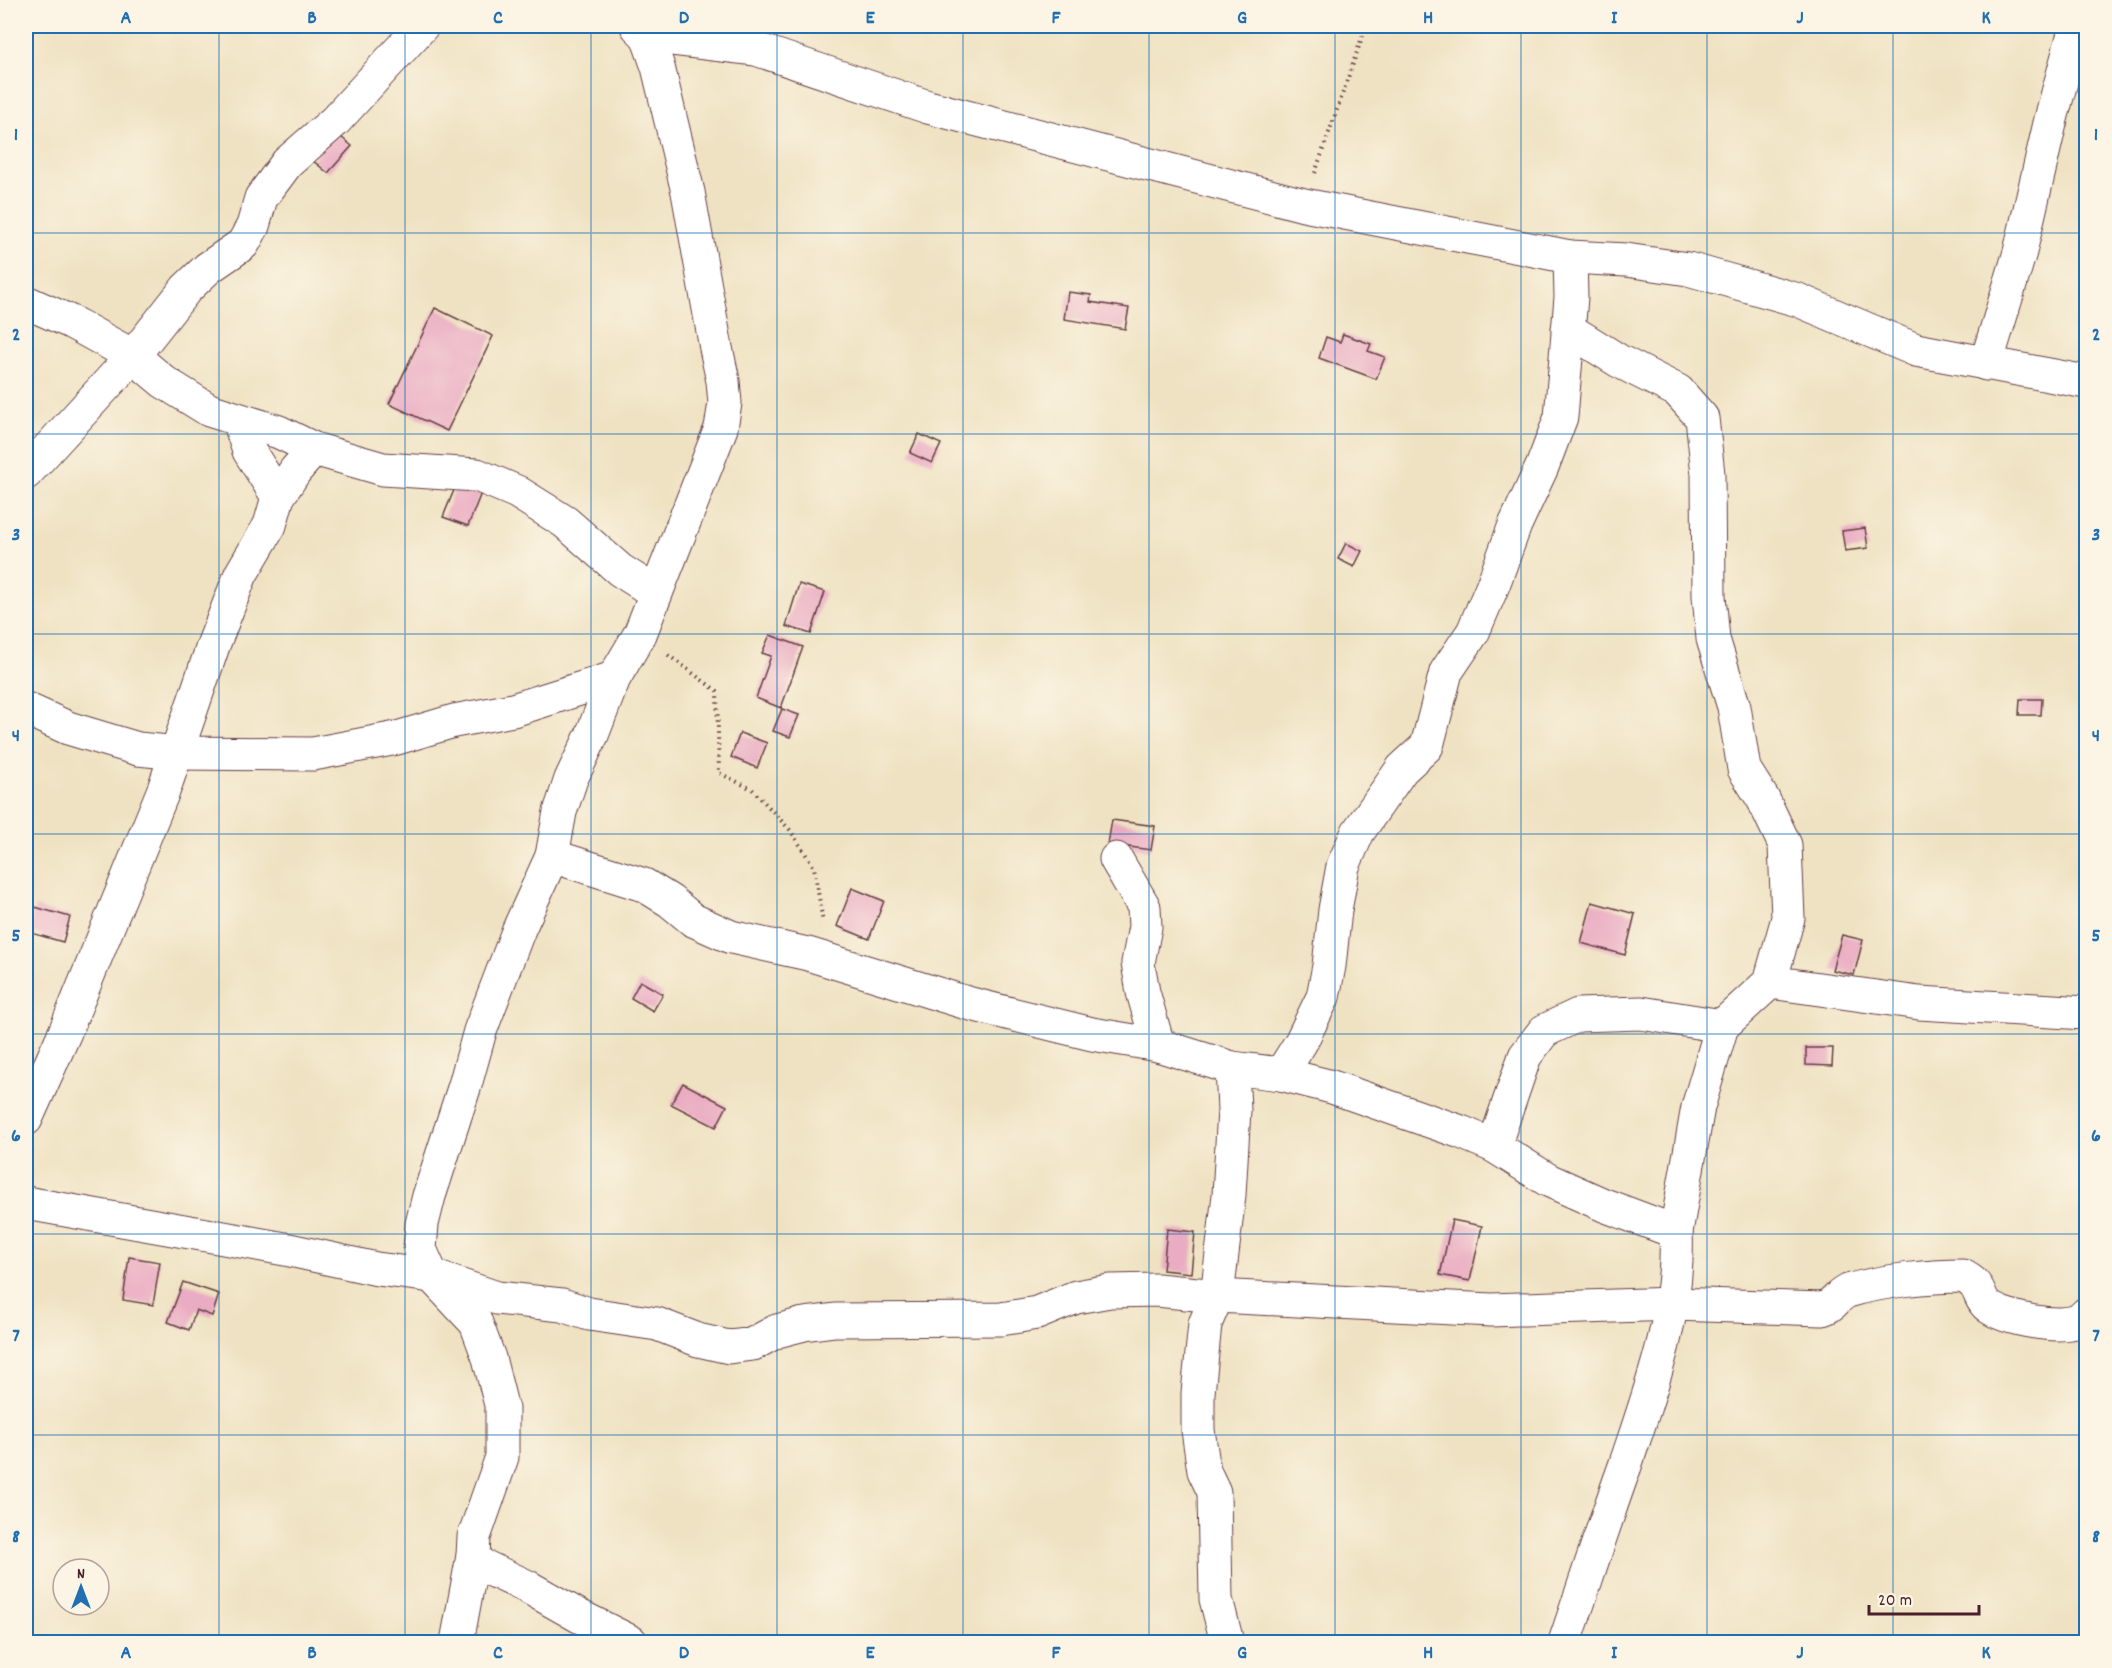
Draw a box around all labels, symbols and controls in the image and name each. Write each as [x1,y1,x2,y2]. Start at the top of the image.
text: A [121,5,132,33]
text: B [307,5,317,33]
text: C [493,5,503,33]
text: D [679,5,690,33]
text: E [865,5,875,33]
text: F [1052,5,1062,33]
text: G [1237,5,1247,33]
text: H [1423,5,1433,33]
text: I [1611,5,1618,33]
text: J [1796,5,1804,33]
text: K [1981,5,1991,33]
text: 1 [14,122,18,150]
text: 1 [2094,122,2098,150]
text: 2 [12,322,20,350]
text: 2 [2092,322,2100,350]
text: 3 [12,522,20,550]
text: 3 [2092,522,2100,550]
text: 4 [12,723,20,751]
text: 4 [2092,723,2100,751]
text: 5 [11,923,21,951]
text: 5 [2091,923,2101,951]
text: 6 [11,1123,21,1151]
text: 6 [2091,1123,2101,1151]
text: 7 [12,1323,20,1351]
text: 7 [2092,1323,2100,1351]
text: 8 [12,1524,20,1552]
text: 8 [2092,1524,2100,1552]
north arrow [51,1557,111,1617]
text: N [77,1563,85,1586]
scale bar [1869,1578,1978,1616]
text: 20 m [1878,1589,1912,1614]
text: A [121,1640,132,1668]
text: B [307,1640,317,1668]
text: C [493,1640,503,1668]
text: D [679,1640,690,1668]
text: E [865,1640,875,1668]
text: F [1052,1640,1062,1668]
text: G [1237,1640,1247,1668]
text: H [1423,1640,1433,1668]
text: I [1611,1640,1618,1668]
text: J [1796,1640,1804,1668]
text: K [1981,1640,1991,1668]

